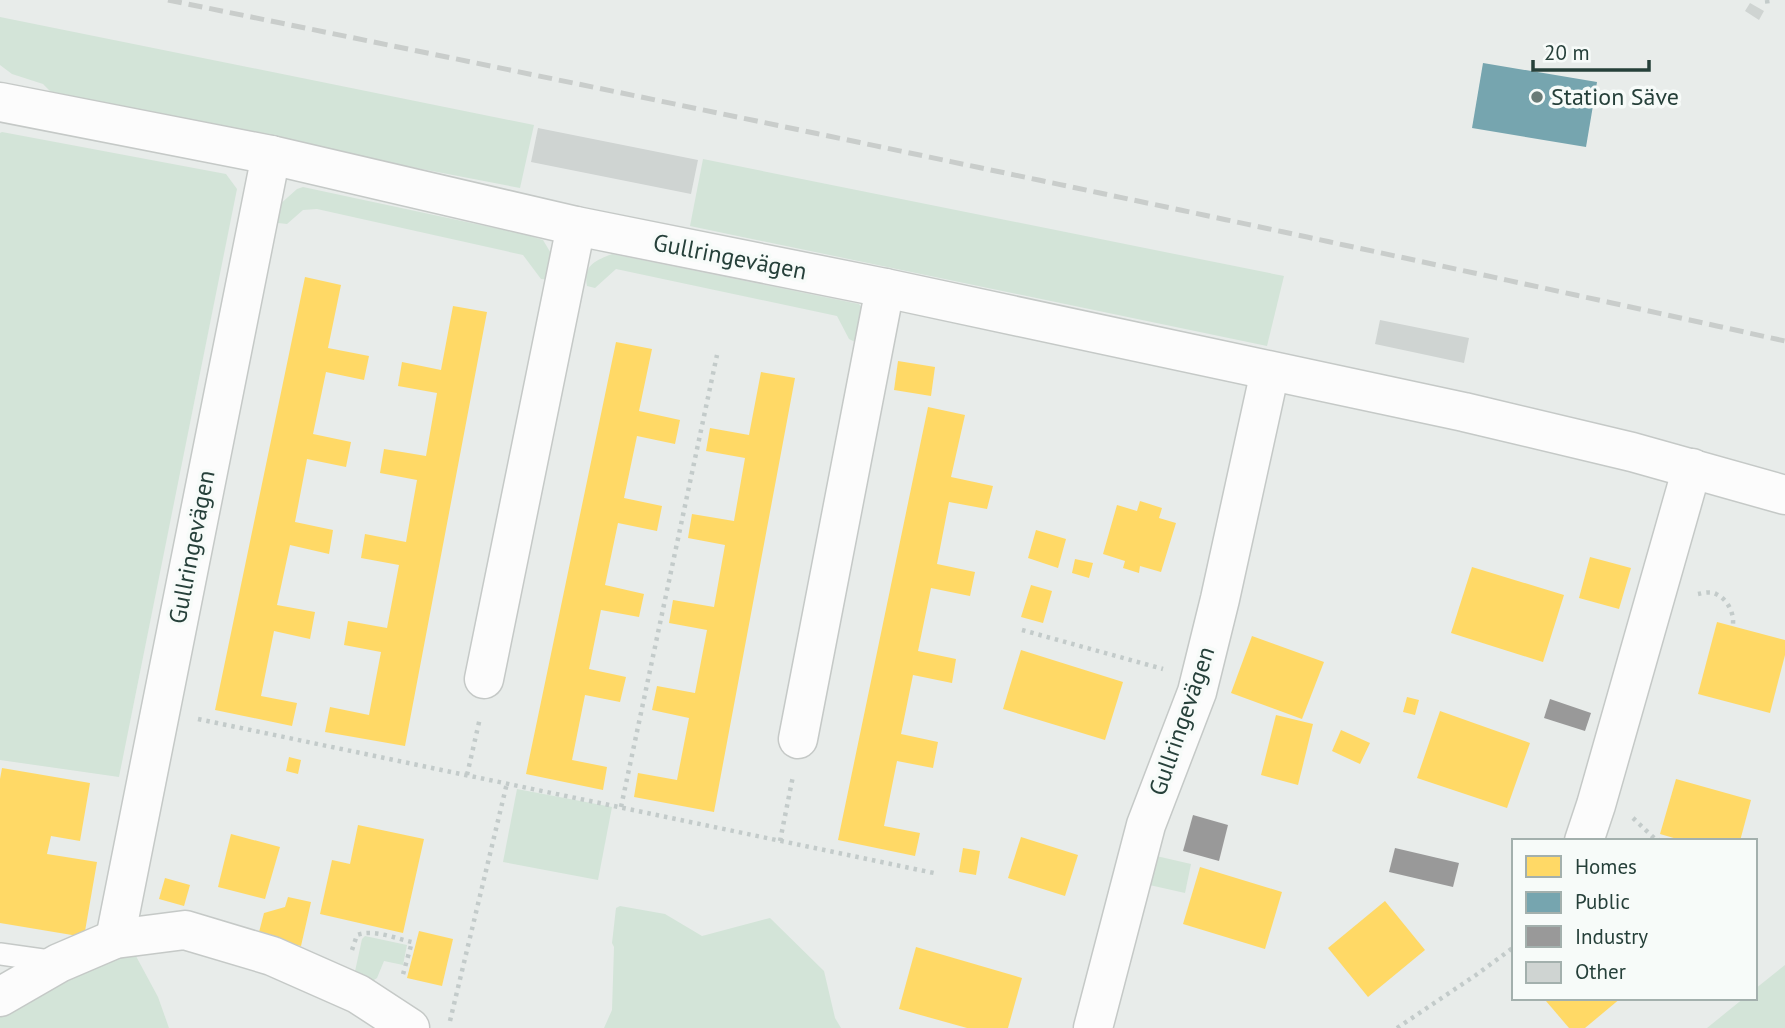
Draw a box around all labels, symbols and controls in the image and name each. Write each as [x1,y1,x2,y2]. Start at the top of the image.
scale bar [1533,28,1648,72]
text: 20 m [1544,39,1590,66]
place label: Station Säve [1551,81,1679,112]
marker: Station Säve [1529,89,1545,105]
street label: Gullringevägen [651,226,809,287]
street label: Gullringevägen [161,468,222,626]
street label: Gullringevägen [1142,642,1222,799]
legend [1512,839,1757,1000]
text: Homes [1575,853,1637,880]
text: Public [1575,888,1630,915]
text: Industry [1575,923,1648,950]
text: Other [1575,958,1626,985]

